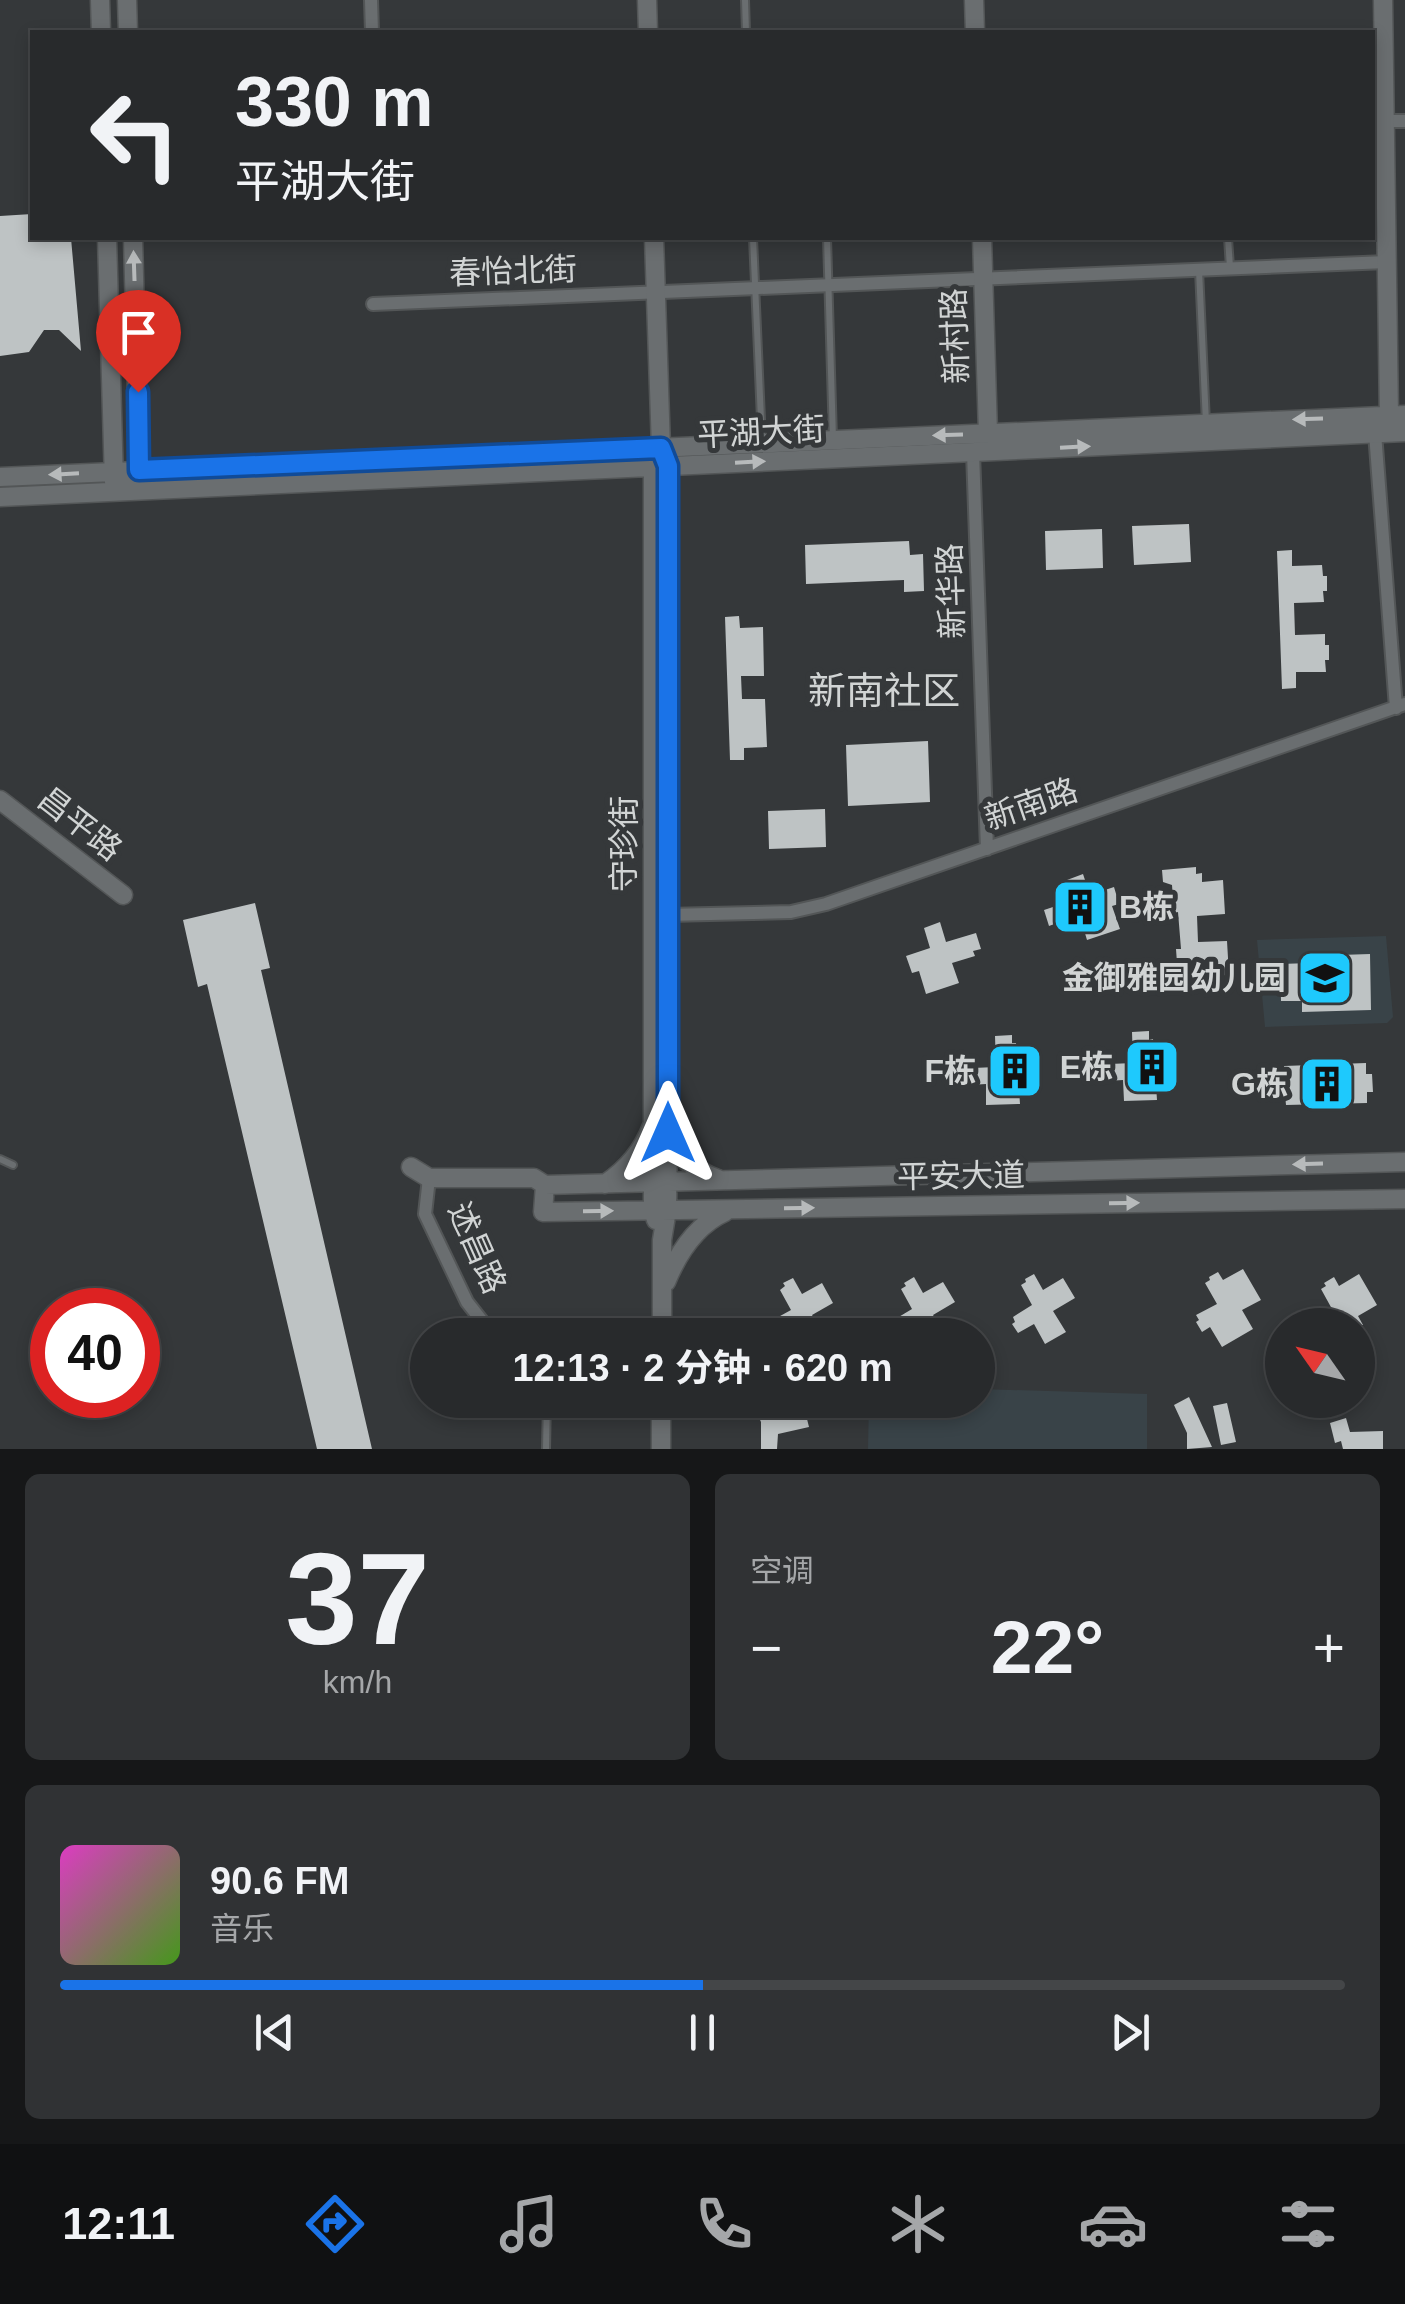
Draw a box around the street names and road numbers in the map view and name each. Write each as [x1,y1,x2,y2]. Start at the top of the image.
street label: 春怡北街 [448,251,578,291]
street label: 新村路 [935,287,975,385]
street label: 平湖大街 [696,411,826,453]
street label: 新华路 [931,542,971,640]
street label: 新南路 [980,771,1082,837]
street label: 昌平路 [31,780,129,868]
street label: 守珍街 [606,796,642,892]
street label: 平安大道 [897,1157,1025,1195]
street label: 述昌路 [441,1197,513,1299]

